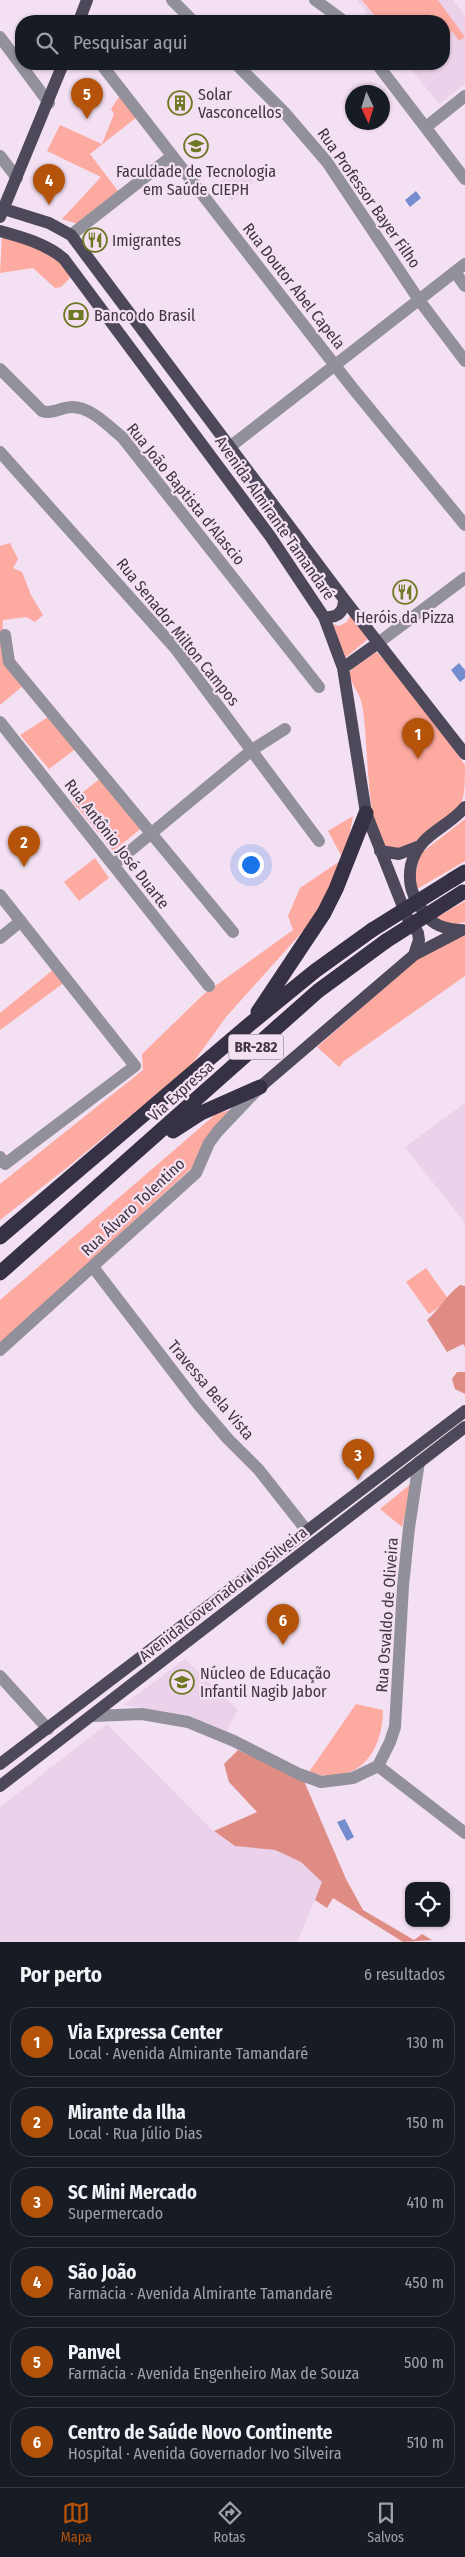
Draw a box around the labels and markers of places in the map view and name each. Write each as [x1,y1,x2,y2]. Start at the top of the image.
pin: 5 [71,78,103,119]
place label: Solar Vasconcellos [198,85,282,122]
building icon: Solar Vasconcellos [167,90,193,116]
school or university icon: Faculdade de Tecnologia em Saúde CIEPH [183,133,209,159]
place label: Faculdade de Tecnologia em Saúde CIEPH [116,162,276,199]
pin: 4 [33,164,65,205]
restaurant icon: Imigrantes [82,227,108,253]
place label: Imigrantes [112,231,181,250]
bank icon: Banco do Brasil [63,302,89,328]
place label: Banco do Brasil [94,306,195,325]
restaurant icon: Heróis da Pizza [392,579,418,605]
place label: Heróis da Pizza [356,608,454,627]
pin: 1 [402,718,434,759]
pin: 2 [8,826,40,867]
pin: 3 [342,1439,374,1480]
pin: 6 [267,1604,299,1645]
place label: Núcleo de Educação Infantil Nagib Jabor [200,1664,331,1701]
school or university icon: Núcleo de Educação Infantil Nagib Jabor [169,1669,195,1695]

